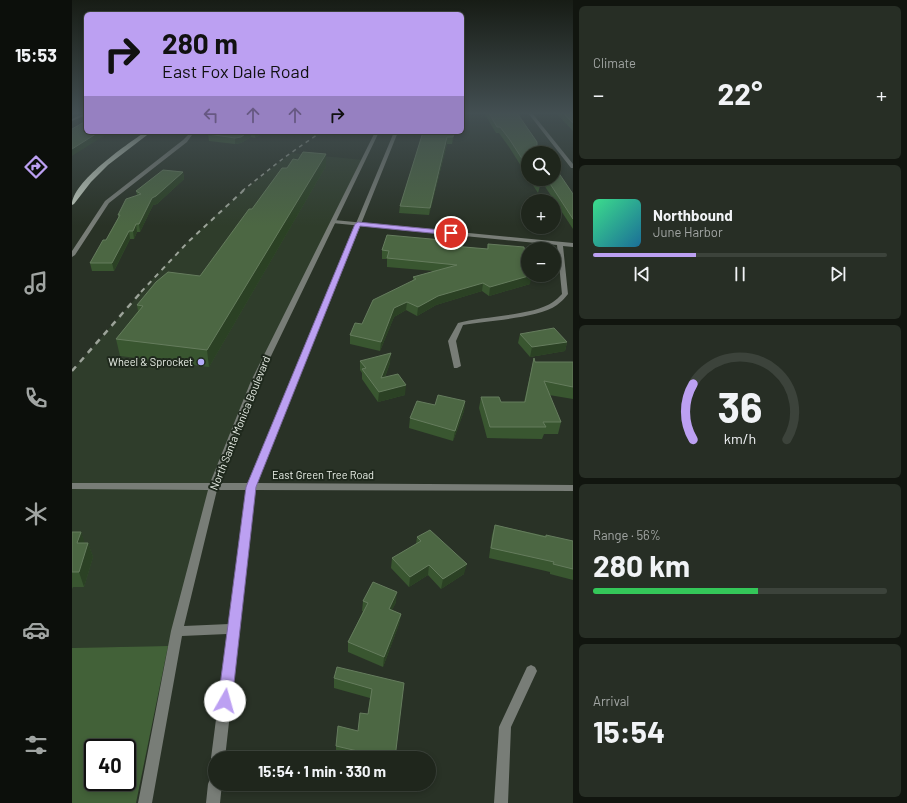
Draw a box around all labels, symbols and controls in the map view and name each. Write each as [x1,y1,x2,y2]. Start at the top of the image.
text: 280 m [162,26,238,60]
icon: right [96,28,148,80]
text: 15:53 [15,44,57,66]
text: Climate [593,55,636,71]
text: East Fox Dale Road [162,60,310,82]
text: 22° [718,75,762,111]
text: − [593,81,604,107]
text: + [876,81,887,107]
icon: left [200,104,222,126]
icon: ahead [242,104,264,126]
icon: ahead [284,104,306,126]
icon: right [326,104,348,126]
map controls [521,146,561,282]
button: search [521,146,561,186]
icon: directions [22,153,50,181]
button: + [521,194,561,234]
text: Northbound [653,206,733,224]
pin [434,216,468,250]
icon: arrive [440,222,462,244]
text: June Harbor [653,224,723,240]
button: − [521,242,561,282]
icon: previous [631,263,653,285]
icon: pause [729,263,751,285]
icon: next [827,263,849,285]
icon: music [22,269,50,297]
street label: North Santa Monica Boulevard [207,354,272,492]
place label: Wheel & Sprocket [108,355,193,368]
marker: Wheel & Sprocket [196,357,206,367]
text: 36 [718,380,762,430]
icon: phone [22,384,50,412]
text: km/h [724,429,756,446]
street label: East Green Tree Road [272,468,374,481]
icon: climate [22,500,50,528]
text: Range · 56% [593,527,661,543]
text: 280 km [593,547,690,583]
icon: car [22,616,50,644]
position arrow [204,680,246,722]
text: Arrival [593,693,629,709]
text: 15:54 [593,713,665,749]
icon: filters [22,731,50,759]
speed limit sign: 40 [84,739,136,791]
text: 15:54 · 1 min · 330 m [258,762,386,780]

